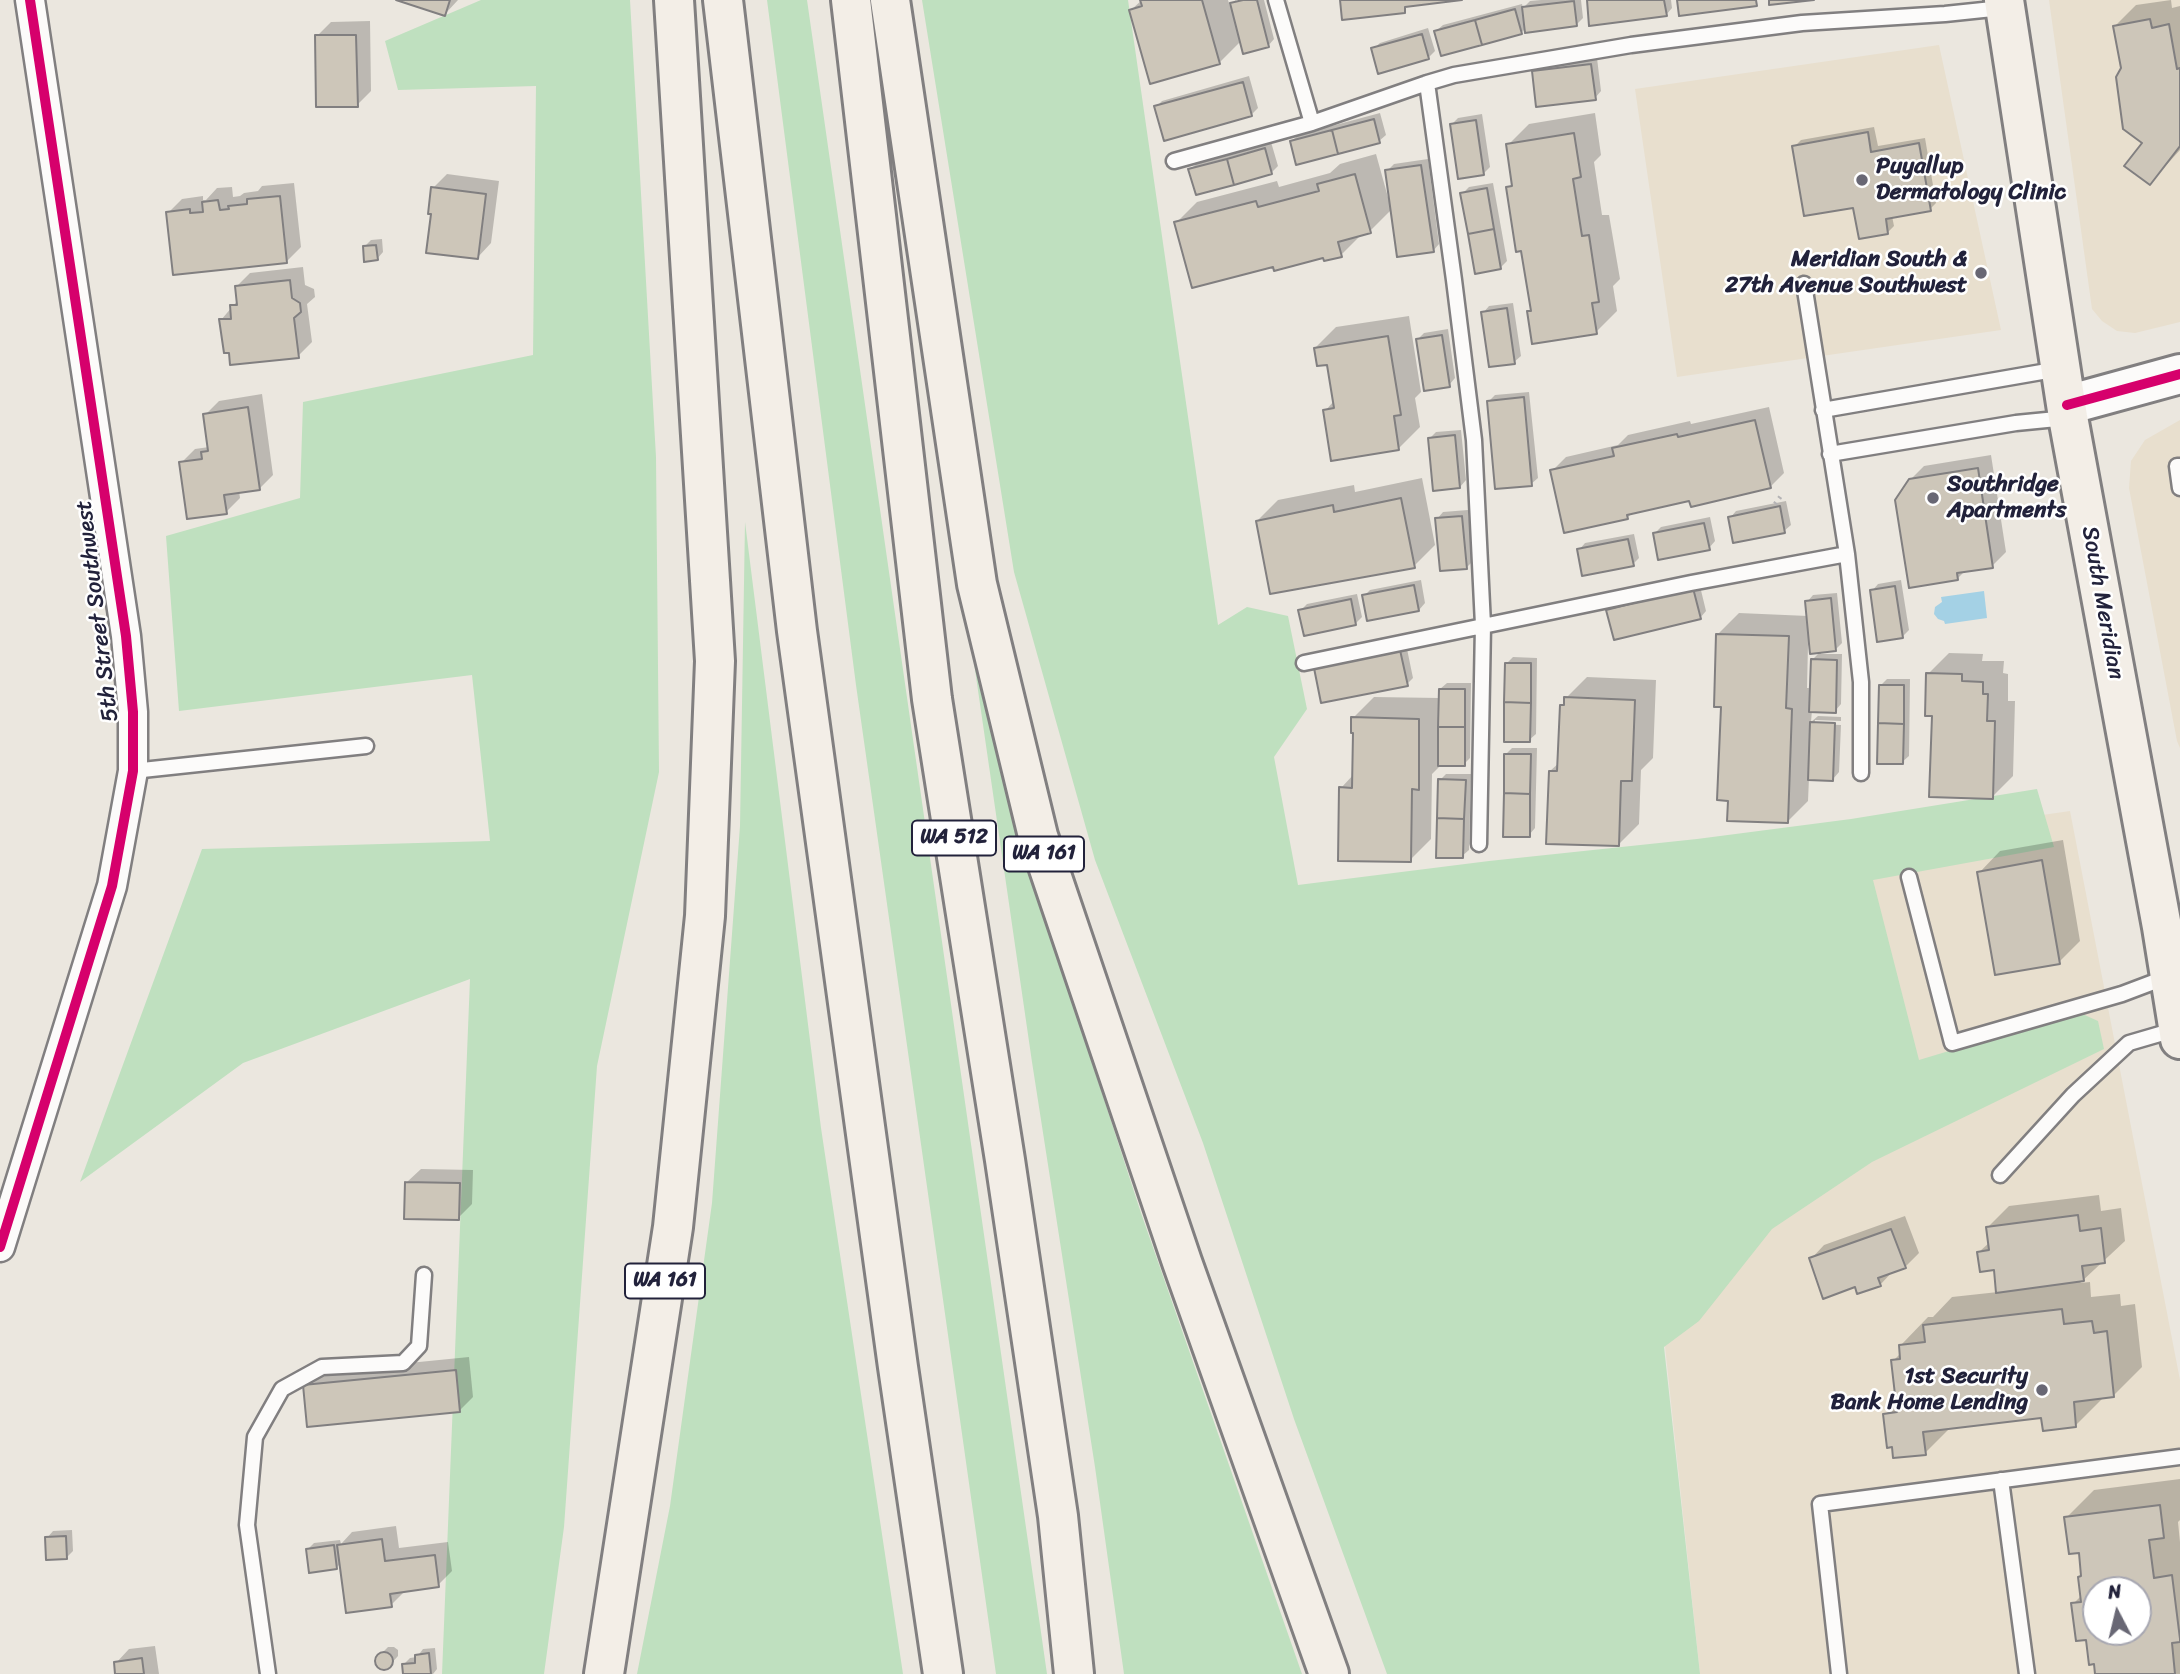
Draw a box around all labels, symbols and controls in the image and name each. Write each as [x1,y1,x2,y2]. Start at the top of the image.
place label: Puyallup Dermatology Clinic [1876,153,2066,207]
marker: Puyallup Dermatology Clinic [1854,172,1870,188]
place label: Meridian South & 27th Avenue Southwest [1725,246,1967,300]
marker: Meridian South & 27th Avenue Southwest [1973,265,1989,281]
place label: Southridge Apartments [1947,471,2066,525]
marker: Southridge Apartments [1925,490,1941,506]
street label: 5th Street Southwest [71,499,125,723]
street label: South Meridian [2075,524,2129,682]
road number: WA 512 [912,820,996,856]
road number: WA 161 [1004,836,1084,872]
road number: WA 161 [625,1264,705,1298]
place label: 1st Security Bank Home Lending [1830,1363,2028,1417]
marker: 1st Security Bank Home Lending [2034,1382,2050,1398]
text: N [2106,1574,2123,1609]
north arrow [2082,1576,2152,1646]

